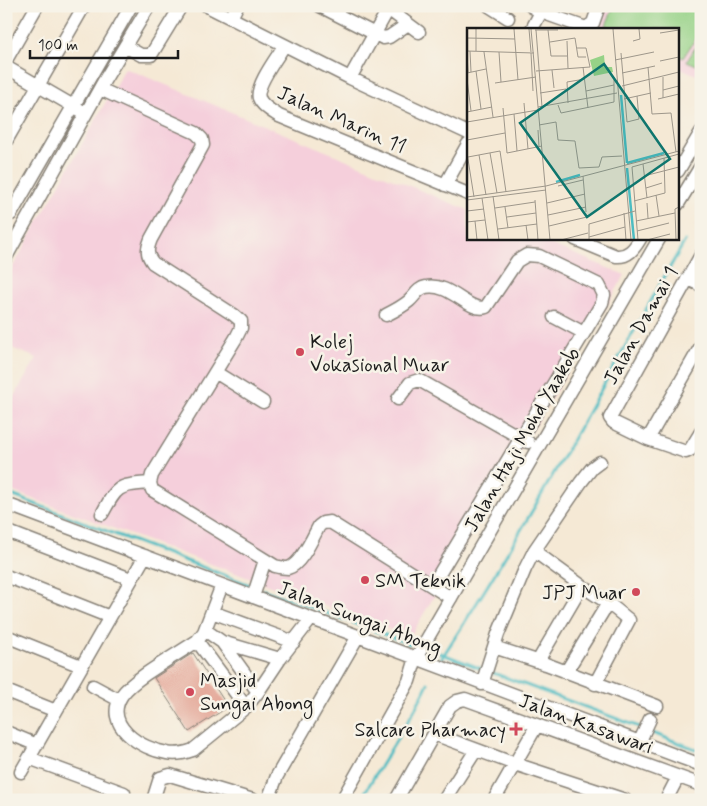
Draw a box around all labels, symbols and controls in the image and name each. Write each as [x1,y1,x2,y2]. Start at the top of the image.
scale bar [30,28,178,60]
inset map [467,28,680,240]
text: 100 m [38,36,78,56]
street label: Jalan Marin 11 [273,80,410,161]
street label: Jalan Damai 1 [598,262,685,390]
place label: Kolej Vokasional Muar [310,329,450,379]
street label: Jalan Haji Mohd Yaakob [458,342,586,537]
marker: Kolej Vokasional Muar [294,346,306,358]
place label: SM Teknik [375,568,466,595]
marker: SM Teknik [359,574,371,586]
street label: Jalan Sungai Abong [273,575,445,663]
place label: JPJ Muar [542,580,627,607]
marker: JPJ Muar [630,586,642,598]
place label: Masjid Sungai Abong [200,668,313,719]
marker: Masjid Sungai Abong [184,686,196,698]
street label: Jalan Kasawari [515,688,656,761]
place label: Salcare Pharmacy [355,717,506,744]
marker: Salcare Pharmacy [510,723,522,735]

